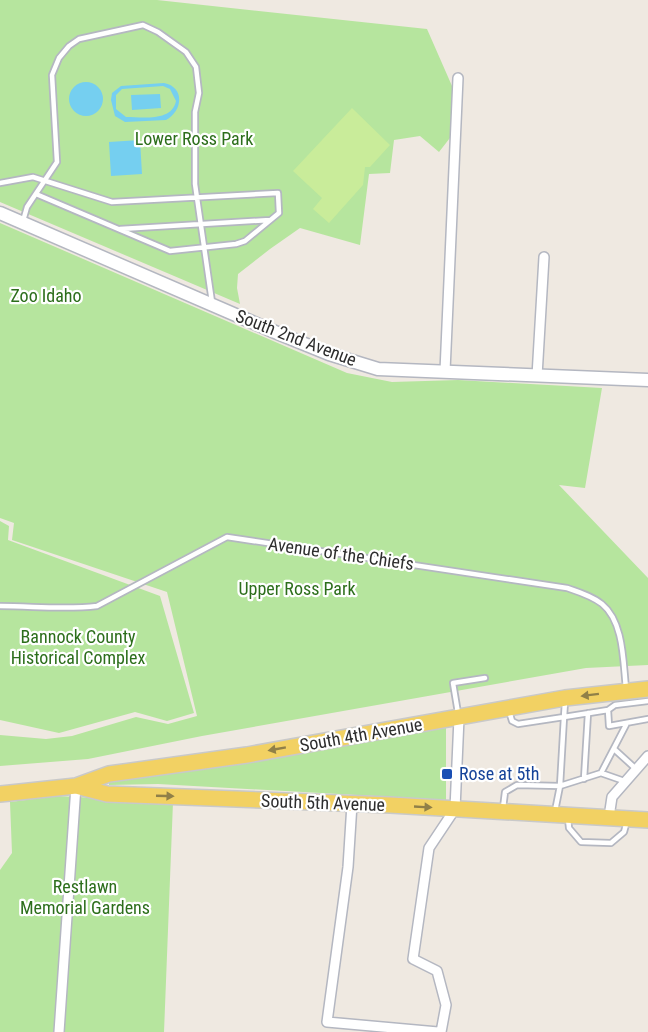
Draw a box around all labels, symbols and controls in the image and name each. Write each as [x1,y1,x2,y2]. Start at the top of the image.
park label: Lower Ross Park [135,128,253,149]
park label: Zoo Idaho [10,285,82,306]
street label: South 2nd Avenue [233,305,360,370]
street label: Avenue of the Chiefs [267,533,415,574]
park label: Upper Ross Park [238,578,356,599]
park label: Bannock County Historical Complex [11,626,145,668]
one-way arrow [580,690,599,700]
street label: South 4th Avenue [298,713,424,756]
one-way arrow [267,745,286,754]
place label: Rose at 5th [459,763,539,784]
marker: Rose at 5th [440,767,454,781]
street label: South 5th Avenue [261,790,385,815]
one-way arrow [155,792,174,801]
one-way arrow [413,803,432,812]
park label: Restlawn Memorial Gardens [20,876,150,918]

